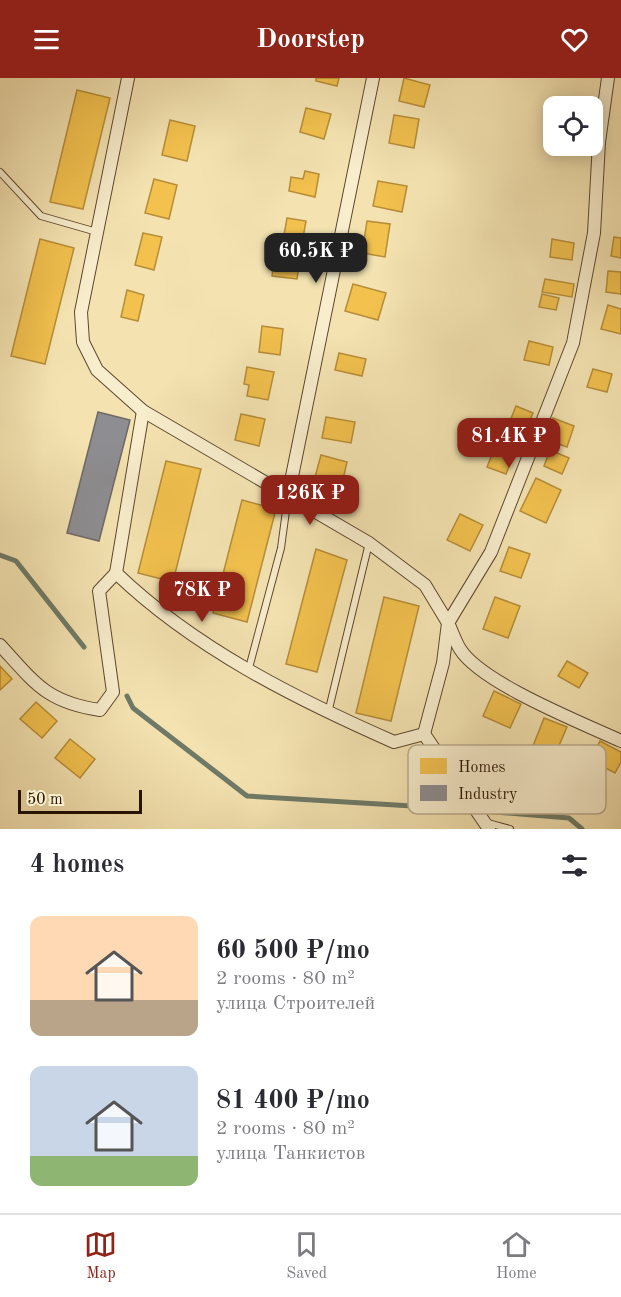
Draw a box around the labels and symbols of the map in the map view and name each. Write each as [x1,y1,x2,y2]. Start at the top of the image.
pin: 60.5K ₽ [261,233,371,284]
pin: 81.4K ₽ [454,418,564,469]
pin: 126K ₽ [261,475,359,526]
pin: 78K ₽ [160,572,244,623]
legend [408,745,606,814]
text: Homes [458,760,506,776]
scale bar [18,787,142,814]
text: Industry [458,787,518,803]

